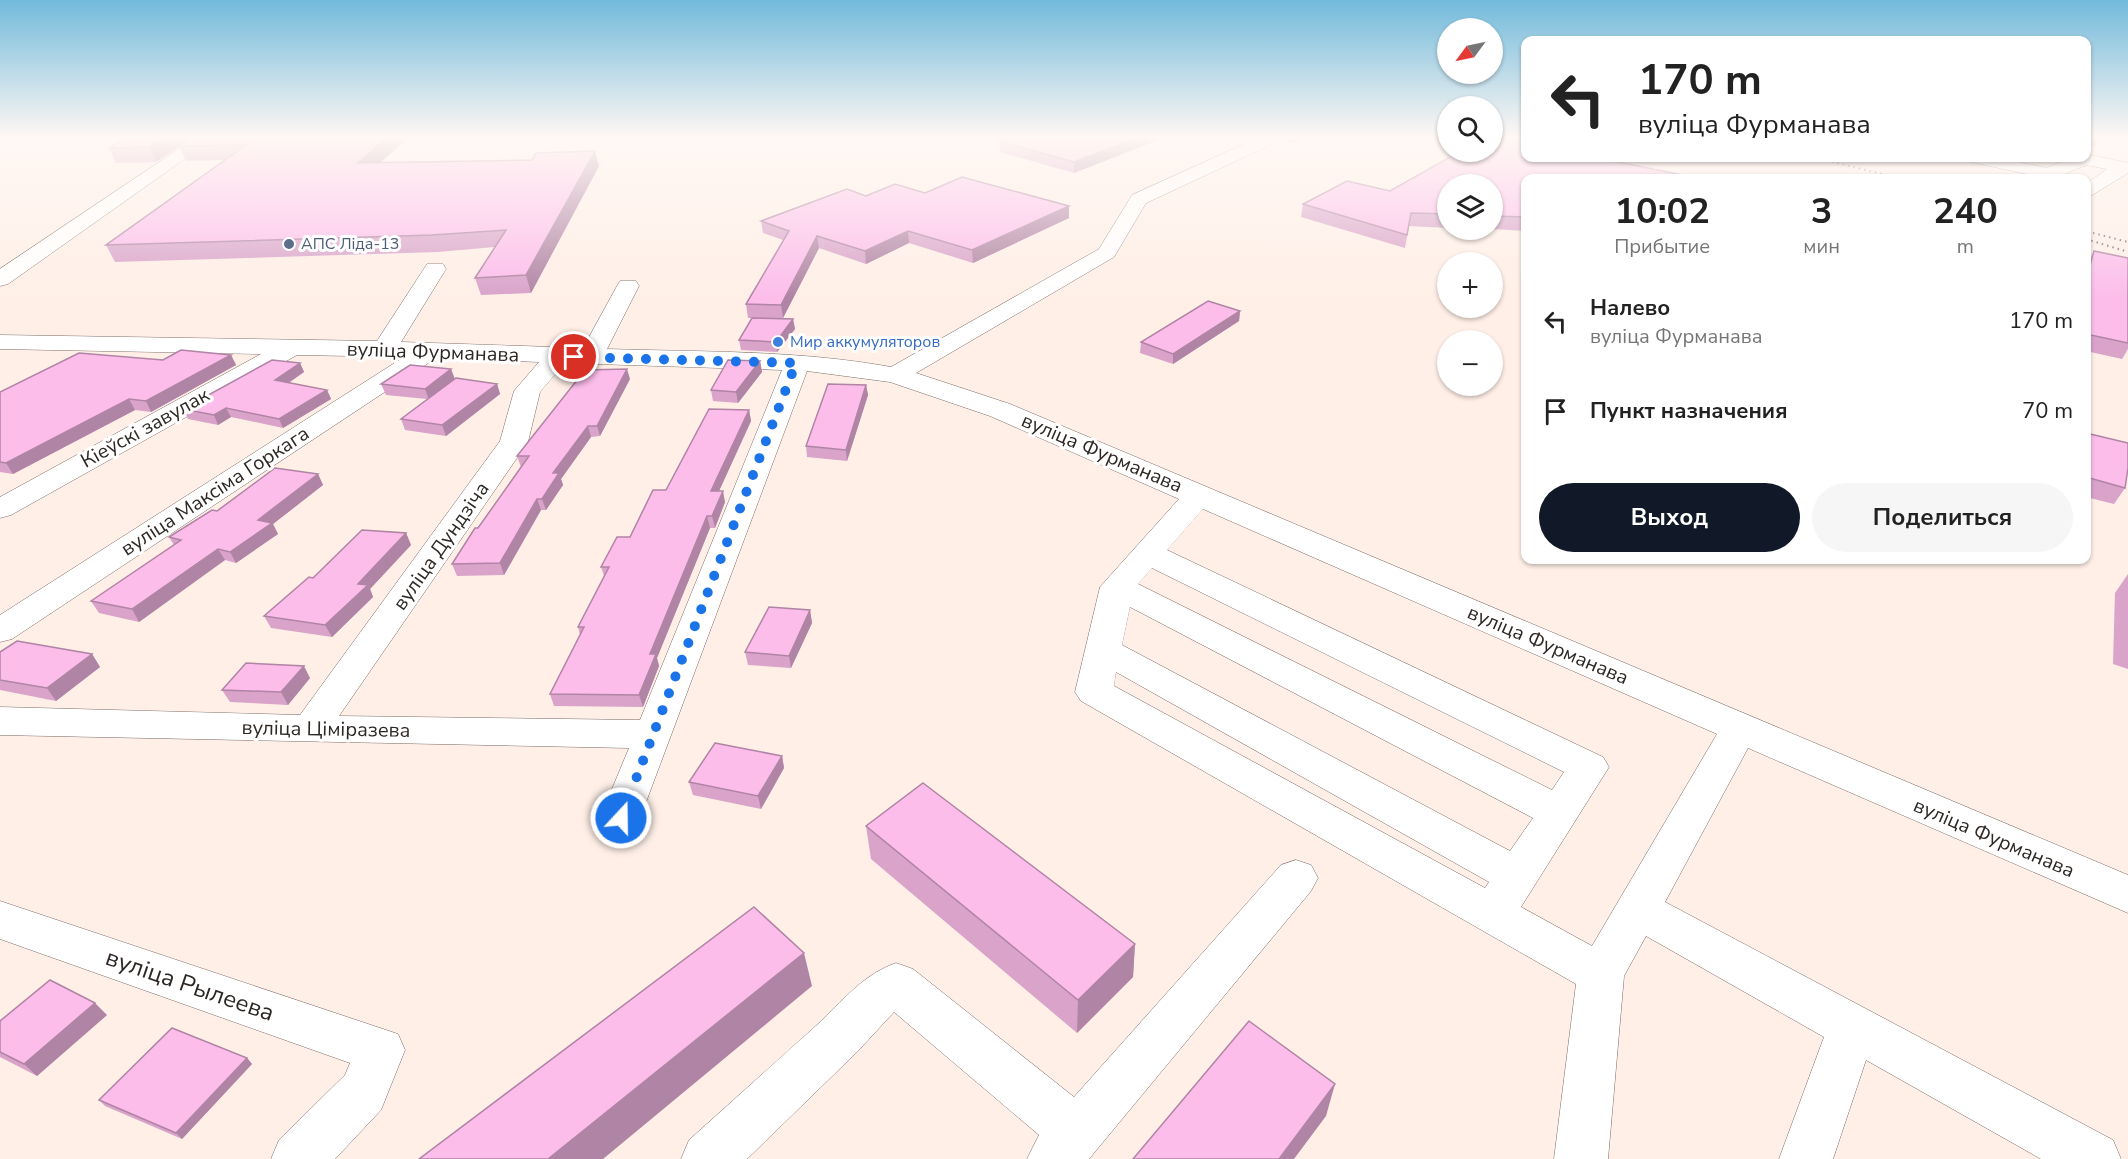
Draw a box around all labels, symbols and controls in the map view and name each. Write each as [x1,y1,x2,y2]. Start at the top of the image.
north arrow [1437,18,1503,84]
map controls [1437,18,1503,396]
text: 170 m [1638,52,1762,109]
icon: left [1539,60,1617,138]
button: search [1437,96,1503,162]
text: вуліца Фурманава [1638,106,1871,143]
button: layers [1437,174,1503,240]
text: 10:02 [1614,187,1710,236]
text: 3 [1811,187,1832,236]
text: 240 [1933,187,1998,236]
place label: АПС Ліда-13 [301,233,399,255]
text: Прибытие [1614,233,1710,260]
text: мин [1803,233,1840,260]
text: m [1957,233,1974,260]
marker: АПС Ліда-13 [282,237,296,251]
button: + [1437,252,1503,318]
text: Налево [1590,293,1670,323]
icon: left [1539,305,1572,338]
text: 170 m [2009,306,2073,336]
text: вуліца Фурманава [1590,323,1762,350]
button: − [1437,330,1503,396]
pin [548,331,599,382]
place label: Мир аккумуляторов [790,331,940,353]
street label: вуліца Фурманава [346,335,520,369]
marker: Мир аккумуляторов [771,335,785,349]
icon: arrive [557,340,590,373]
street label: Кіеўскі завулак [76,381,214,474]
icon: arrive [1539,395,1572,428]
text: Пункт назначения [1590,396,1788,426]
text: 70 m [2022,396,2073,426]
street label: вуліца Фурманава [1017,407,1187,499]
street label: вуліца Максіма Горкага [116,420,314,562]
street label: вуліца Дундзіча [387,476,495,616]
button: Выход [1539,483,1800,552]
button: Поделиться [1812,483,2073,552]
street label: вуліца Фурманава [1463,599,1633,691]
street label: вуліца Ціміразева [241,714,411,744]
position arrow [589,786,653,850]
street label: вуліца Фурманава [1909,792,2079,884]
street label: вуліца Рылеева [101,941,279,1029]

